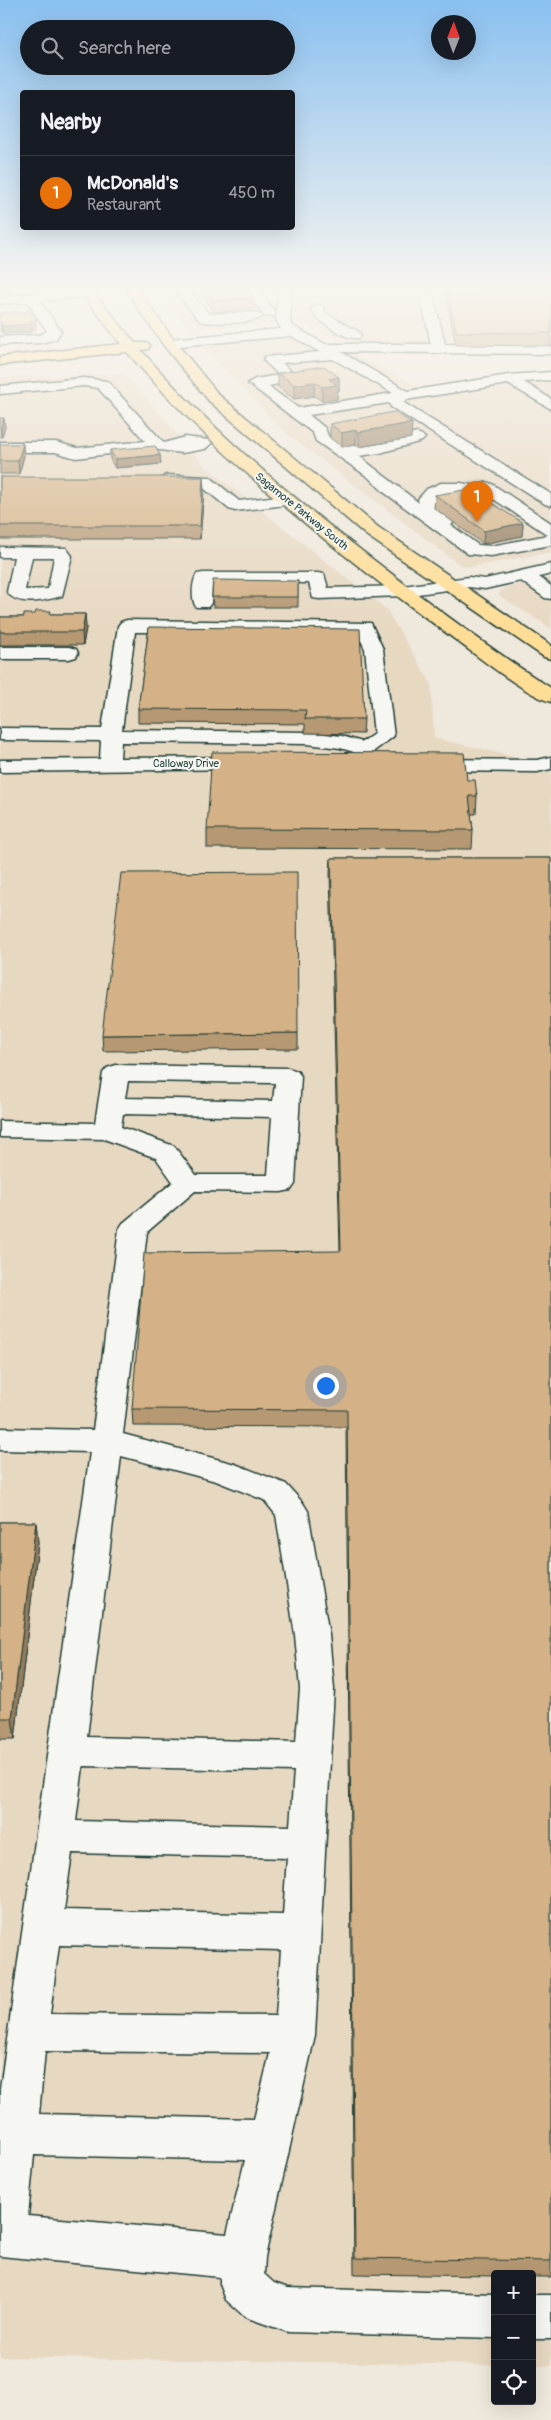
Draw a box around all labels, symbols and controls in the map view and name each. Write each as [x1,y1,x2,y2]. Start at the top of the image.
north arrow [431,15,476,60]
search box [20,20,295,75]
icon: search [38,34,66,62]
text: Search here [78,36,171,60]
text: Nearby [40,109,101,136]
text: McDonald's [87,171,178,195]
text: 1 [53,183,59,203]
text: 450 m [228,183,275,203]
text: Restaurant [87,195,161,215]
street label: Sagamore Parkway South [253,470,351,553]
pin: 1 [461,481,493,522]
street label: Calloway Drive [153,757,220,770]
your location [313,1373,339,1399]
map controls [491,2270,536,2405]
button: + [491,2270,536,2315]
button: − [491,2315,536,2360]
button: locate [491,2360,536,2405]

